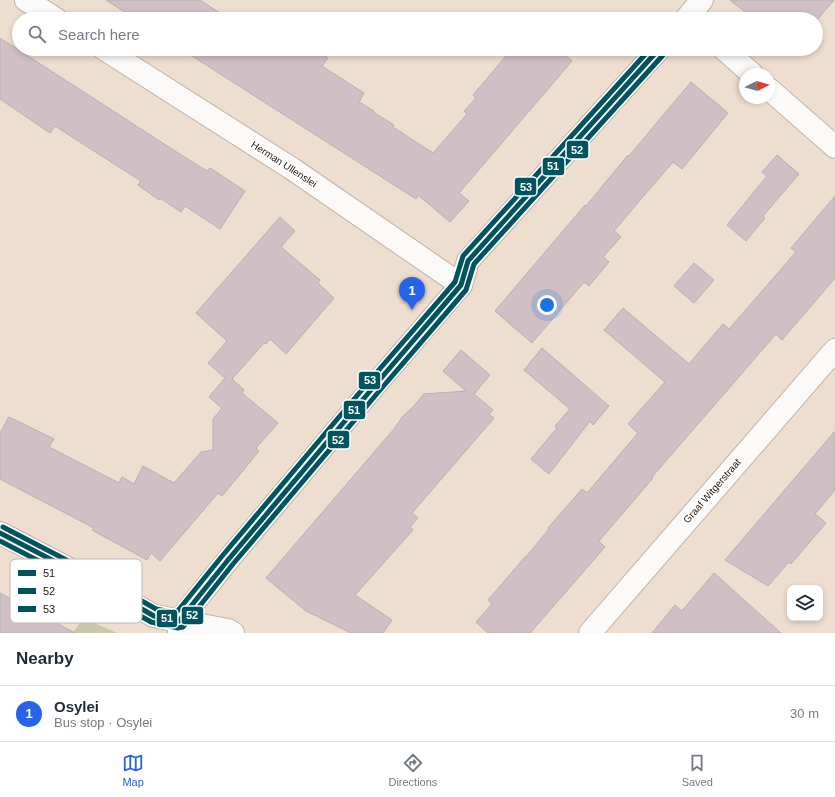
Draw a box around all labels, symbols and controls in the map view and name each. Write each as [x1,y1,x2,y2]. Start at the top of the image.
search box [12,12,823,56]
icon: search [26,23,48,45]
text: Search here [58,26,140,43]
north arrow [739,68,775,104]
street label: Herman Ullenslei [249,139,319,189]
line badge: 52 [566,140,589,159]
text: 52 [571,144,583,156]
line badge: 51 [542,157,565,176]
text: 51 [547,160,559,172]
line badge: 53 [514,177,537,196]
text: 53 [520,181,532,193]
pin: 1 [399,277,425,310]
your location [537,295,557,315]
line badge: 53 [358,371,381,390]
text: 53 [364,374,376,386]
line badge: 51 [343,400,366,420]
text: 51 [348,404,360,416]
line badge: 52 [327,430,350,449]
text: 52 [332,434,344,446]
street label: Graaf Witgerstraat [681,456,743,525]
legend [10,559,142,623]
text: 51 [43,567,55,579]
text: 52 [43,585,55,597]
map controls [787,585,823,621]
button: layers [787,585,823,621]
text: 53 [43,603,55,615]
line badge: 52 [181,606,204,625]
line badge: 51 [156,609,178,628]
text: 52 [186,609,198,621]
text: 51 [161,612,173,624]
text: Nearby [16,649,74,668]
text: Osylei [54,698,99,715]
text: 1 [25,706,33,721]
text: 30 m [790,706,819,721]
text: Bus stop · Osylei [54,715,152,730]
tab: Map [122,752,144,788]
tab: Directions [388,752,437,788]
tab: Saved [682,752,713,788]

